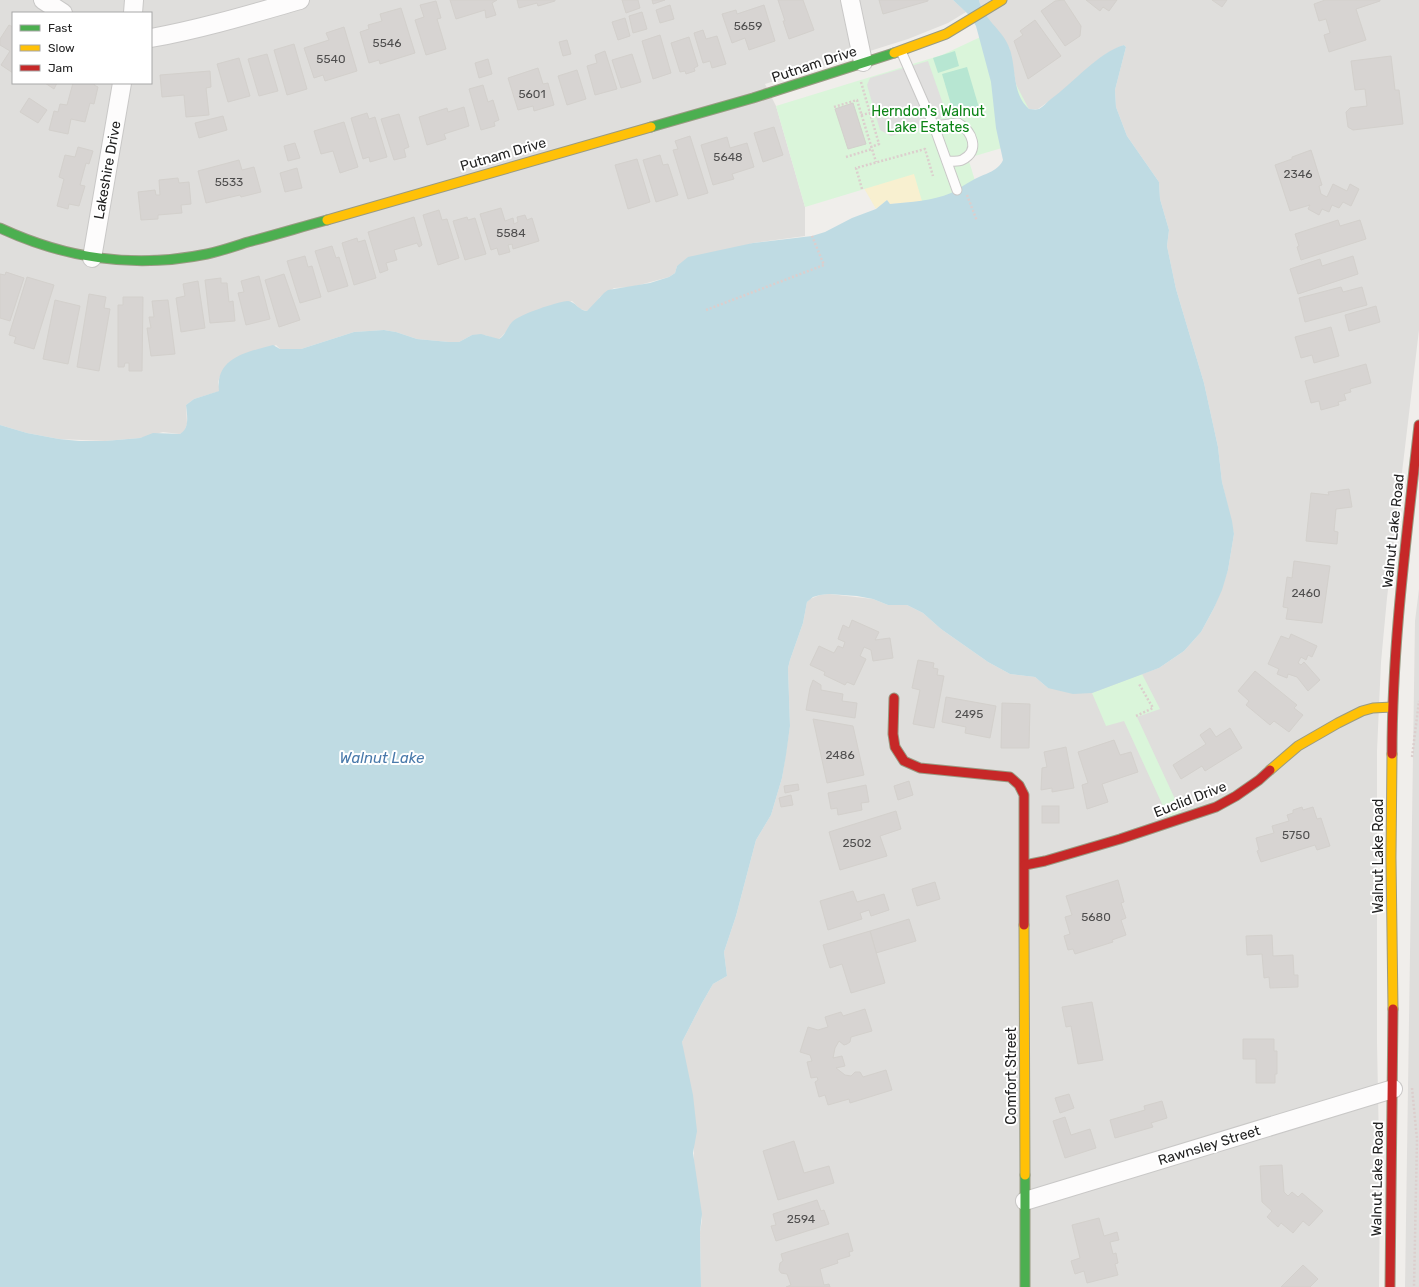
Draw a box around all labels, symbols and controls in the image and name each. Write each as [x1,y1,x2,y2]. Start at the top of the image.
legend [12,12,152,84]
house number: 5659 [734,19,762,33]
text: Fast [48,21,72,35]
house number: 5546 [373,36,401,50]
text: Slow [48,41,75,55]
street label: Putnam Drive [769,43,859,86]
house number: 5540 [316,52,346,66]
text: Jam [48,61,73,75]
house number: 5601 [518,87,546,101]
park label: Herndon's Walnut Lake Estates [871,103,985,136]
street label: Lakeshire Drive [90,119,125,221]
street label: Putnam Drive [458,134,548,175]
house number: 5648 [713,150,743,164]
house number: 2346 [1284,167,1312,181]
house number: 5533 [215,175,243,189]
house number: 5584 [496,226,526,240]
street label: Walnut Lake Road [1379,473,1408,589]
house number: 2460 [1291,586,1321,600]
house number: 2495 [955,707,983,721]
house number: 2486 [825,748,855,762]
water label: Walnut Lake [340,749,425,767]
street label: Euclid Drive [1151,778,1229,821]
street label: Walnut Lake Road [1370,799,1387,913]
house number: 5750 [1282,828,1310,842]
house number: 2502 [843,836,871,850]
house number: 5680 [1081,910,1111,924]
street label: Comfort Street [1003,1027,1020,1125]
street label: Walnut Lake Road [1368,1121,1387,1237]
street label: Rawnsley Street [1156,1122,1263,1169]
house number: 2594 [787,1212,816,1226]

